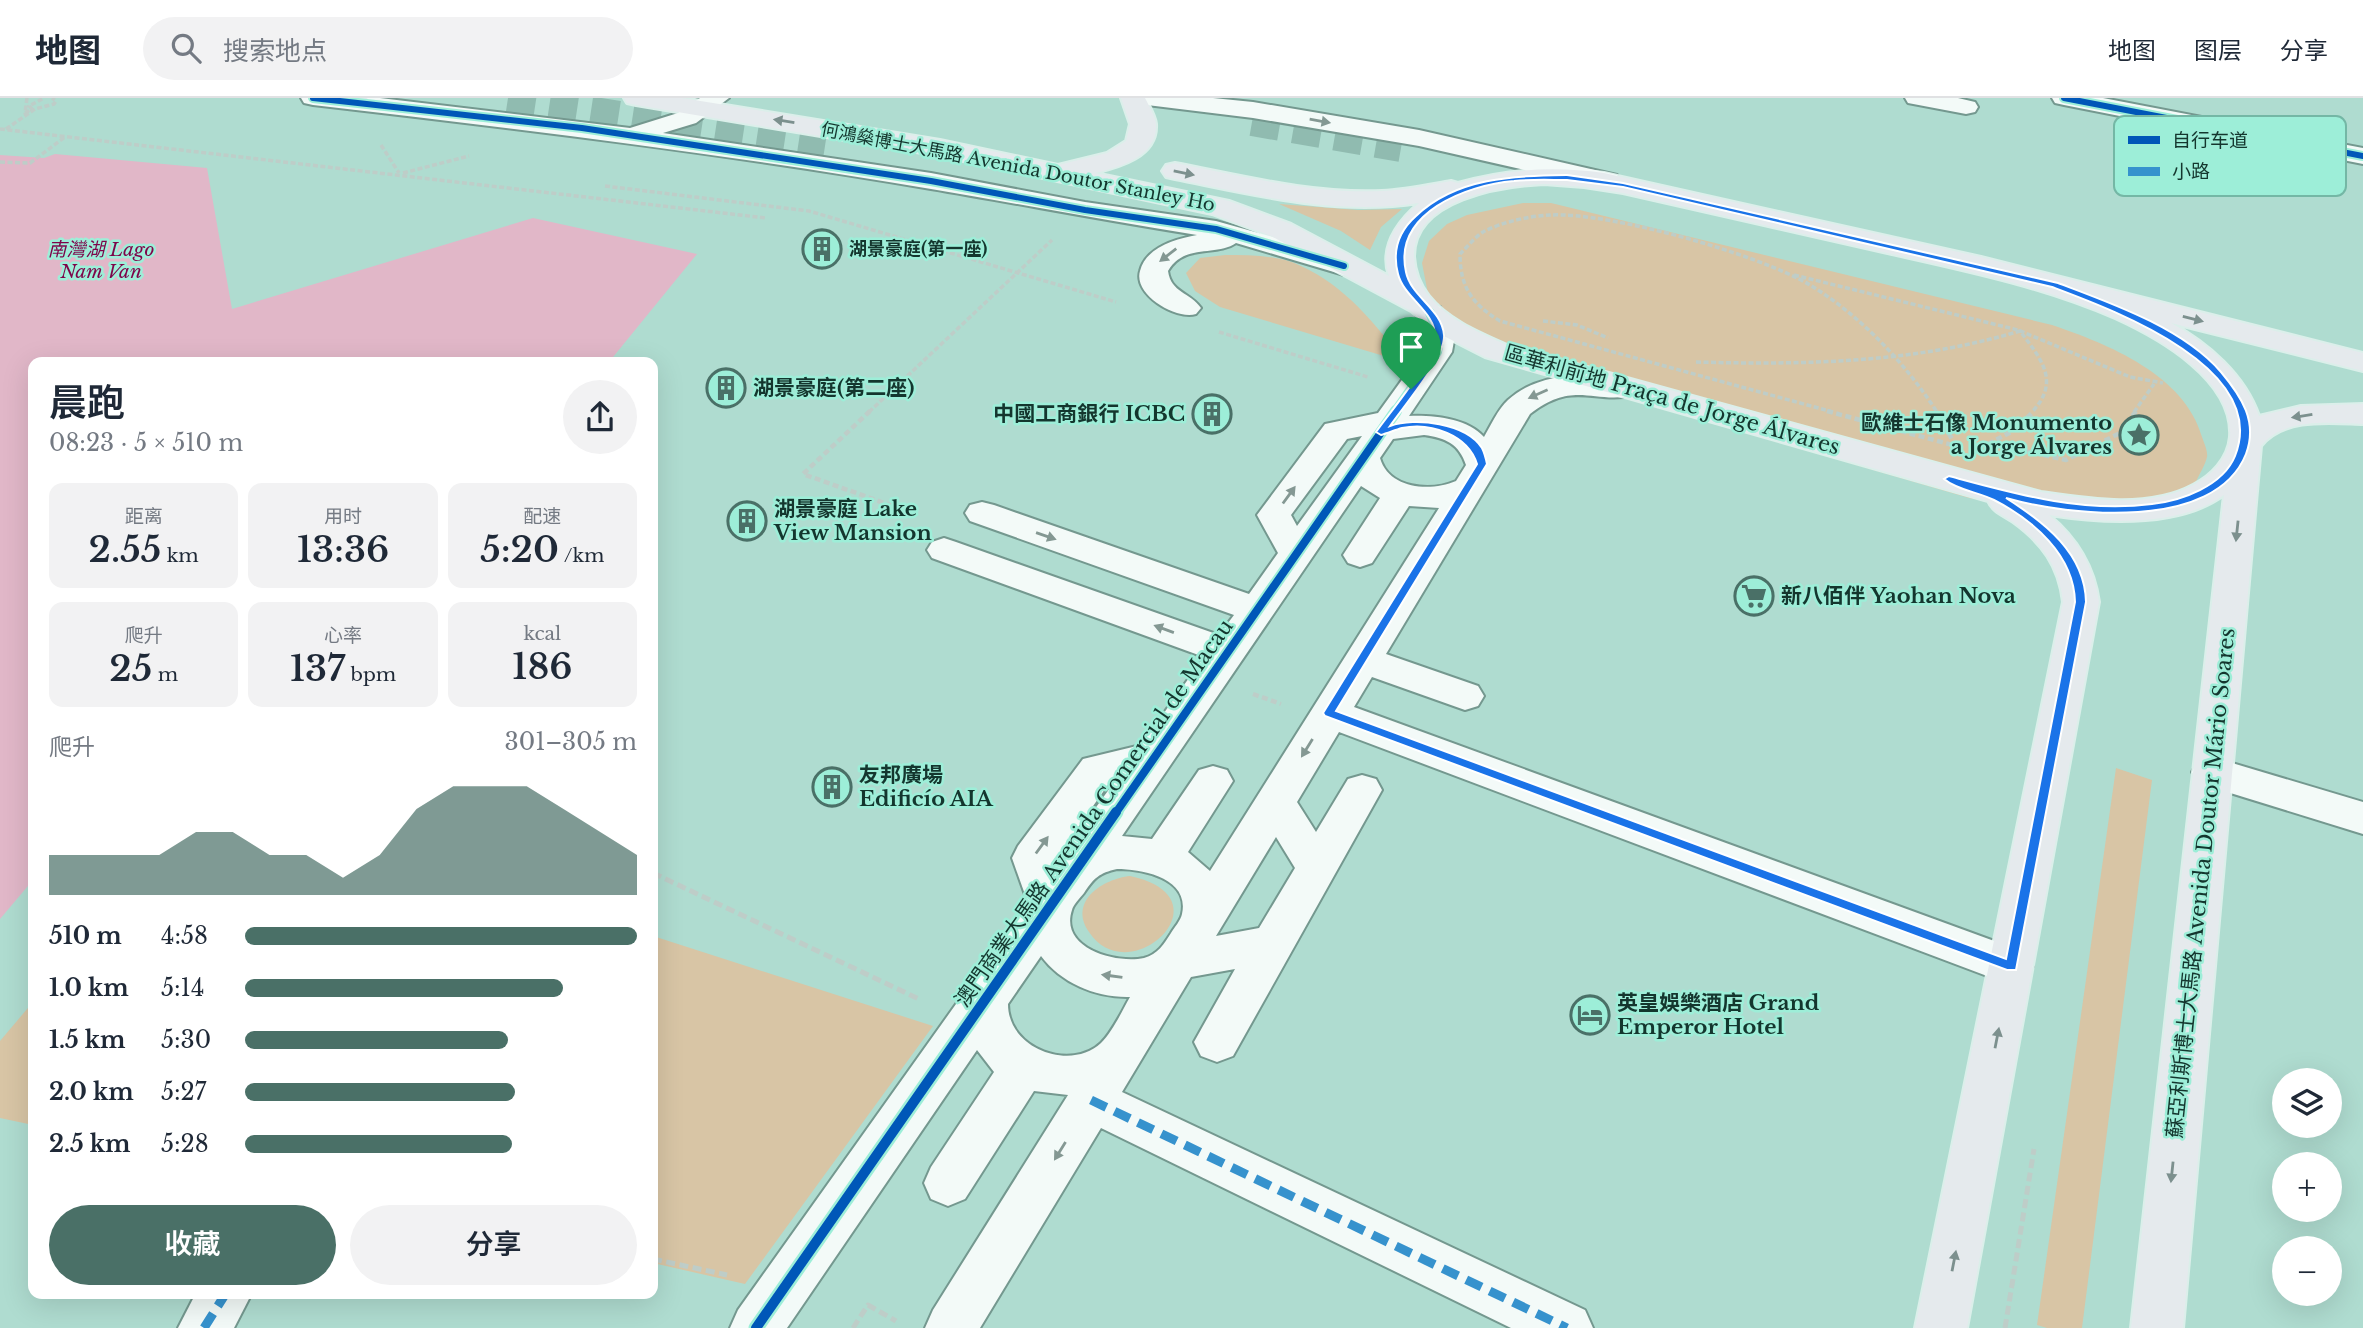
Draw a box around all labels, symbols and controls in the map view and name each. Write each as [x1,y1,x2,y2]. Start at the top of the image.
search box [143,17,633,80]
icon: search [167,29,205,67]
text: 地图 [35,30,101,71]
text: 搜索地点 [223,35,327,67]
text: 地图 [2108,36,2156,65]
text: 图层 [2194,36,2242,65]
text: 分享 [2280,36,2328,65]
one-way arrow [772,115,794,126]
one-way arrow [1309,116,1331,127]
legend [2114,116,2346,196]
street label: 何鴻燊博士大馬路 Avenida Doutor Stanley Ho [819,118,1217,216]
text: 自行车道 [2172,129,2248,152]
text: 小路 [2172,160,2210,183]
one-way arrow [1173,168,1195,179]
building icon: 湖景豪庭(第一座) [801,228,843,270]
water label: 南灣湖 Lago Nam Van [48,238,154,283]
place label: 湖景豪庭(第一座) [849,238,987,260]
one-way arrow [1160,248,1178,263]
one-way arrow [2182,314,2204,325]
pin [1381,317,1441,389]
icon: arrive [1392,328,1430,366]
street label: 區華利前地 Praça de Jorge Álvares [1501,340,1843,460]
building icon: 湖景豪庭(第二座) [705,367,747,409]
place label: 湖景豪庭(第二座) [753,375,914,401]
text: 晨跑 [49,379,125,426]
button: share [563,380,637,454]
one-way arrow [1528,389,1549,400]
building icon: 中國工商銀行 ICBC [1191,393,1233,435]
place label: 中國工商銀行 ICBC [993,401,1185,427]
place label: 歐維士石像 Monumento a Jorge Álvares [1861,410,2112,460]
one-way arrow [2291,410,2313,421]
place icon: 歐維士石像 Monumento a Jorge Álvares [2118,414,2160,456]
text: 08:23 · 5 × 510 m [49,429,243,457]
one-way arrow [1282,486,1296,504]
place label: 湖景豪庭 Lake View Mansion [773,496,932,546]
building icon: 湖景豪庭 Lake View Mansion [726,500,768,542]
text: 距离 [125,505,163,528]
text: 用时 [324,505,362,528]
text: 配速 [523,505,561,528]
one-way arrow [2231,520,2242,542]
text: 2.55 [89,528,161,571]
text: 13:36 [297,528,389,571]
text: 5:20 [480,528,559,571]
one-way arrow [1036,531,1057,542]
text: km [161,544,199,567]
text: /km [559,544,605,567]
supermarket icon: 新八佰伴 Yaohan Nova [1733,575,1775,617]
place label: 新八佰伴 Yaohan Nova [1781,583,2016,609]
street label: 澳門商業大馬路 Avenida Comercial de Macau [949,614,1239,1012]
text: kcal [523,622,561,645]
one-way arrow [1153,623,1174,634]
text: 爬升 [125,624,163,647]
text: 心率 [324,624,362,647]
street label: 蘇亞利斯博士大馬路 Avenida Doutor Mário Soares [2161,627,2241,1139]
text: 186 [512,645,573,688]
text: 25 [109,647,152,690]
text: 137 [290,647,345,690]
text: m [152,663,178,686]
text: bpm [345,663,396,686]
text: 301–305 m [505,728,637,756]
text: 爬升 [49,733,95,761]
one-way arrow [1301,739,1314,758]
place label: 友邦廣場 Edificío AIA [859,762,994,812]
building icon: 友邦廣場 Edificío AIA [811,766,853,808]
one-way arrow [1035,836,1049,854]
text: 510 m [49,922,122,950]
text: 4:58 [161,922,208,950]
one-way arrow [1101,970,1123,981]
text: 1.0 km [49,974,129,1002]
text: 5:14 [161,974,204,1002]
place label: 英皇娛樂酒店 Grand Emperor Hotel [1617,990,1820,1040]
hotel icon: 英皇娛樂酒店 Grand Emperor Hotel [1569,994,1611,1036]
text: 1.5 km [49,1026,126,1054]
text: 5:30 [161,1026,211,1054]
one-way arrow [1992,1027,2003,1049]
map controls [2272,1068,2342,1306]
button: layers [2272,1068,2342,1138]
text: 2.0 km [49,1078,134,1106]
text: 5:27 [161,1078,206,1106]
text: 2.5 km [49,1130,130,1158]
text: 5:28 [161,1130,209,1158]
one-way arrow [1054,1141,1066,1160]
button: + [2272,1152,2342,1222]
one-way arrow [2166,1161,2177,1183]
button: 收藏 [49,1205,336,1285]
button: 分享 [350,1205,637,1285]
button: − [2272,1236,2342,1306]
one-way arrow [1949,1250,1960,1272]

